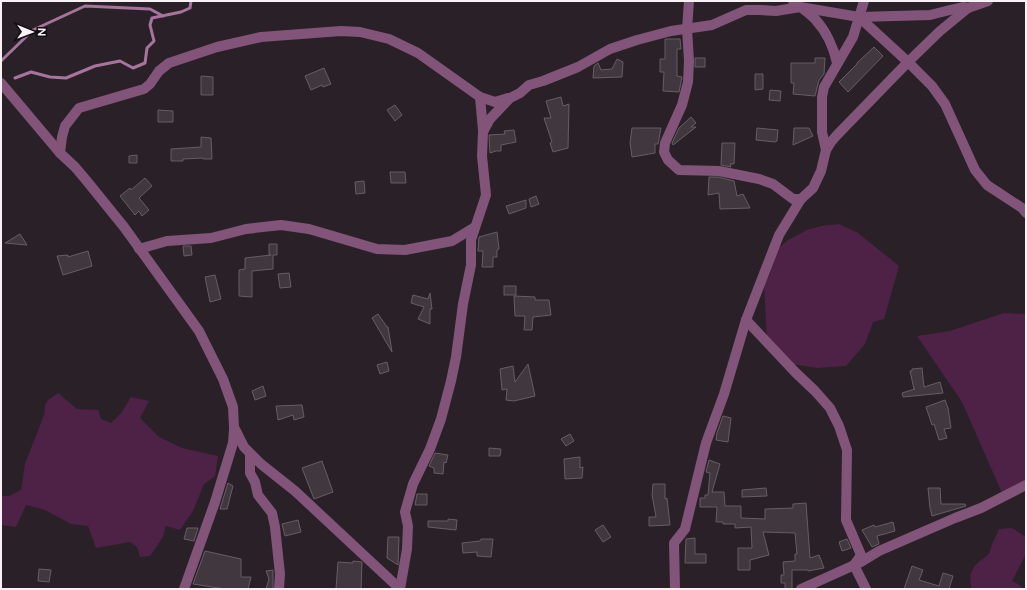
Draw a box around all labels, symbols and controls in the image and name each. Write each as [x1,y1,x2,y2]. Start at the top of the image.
north arrow [12,12,52,52]
text: N [35,28,48,37]

